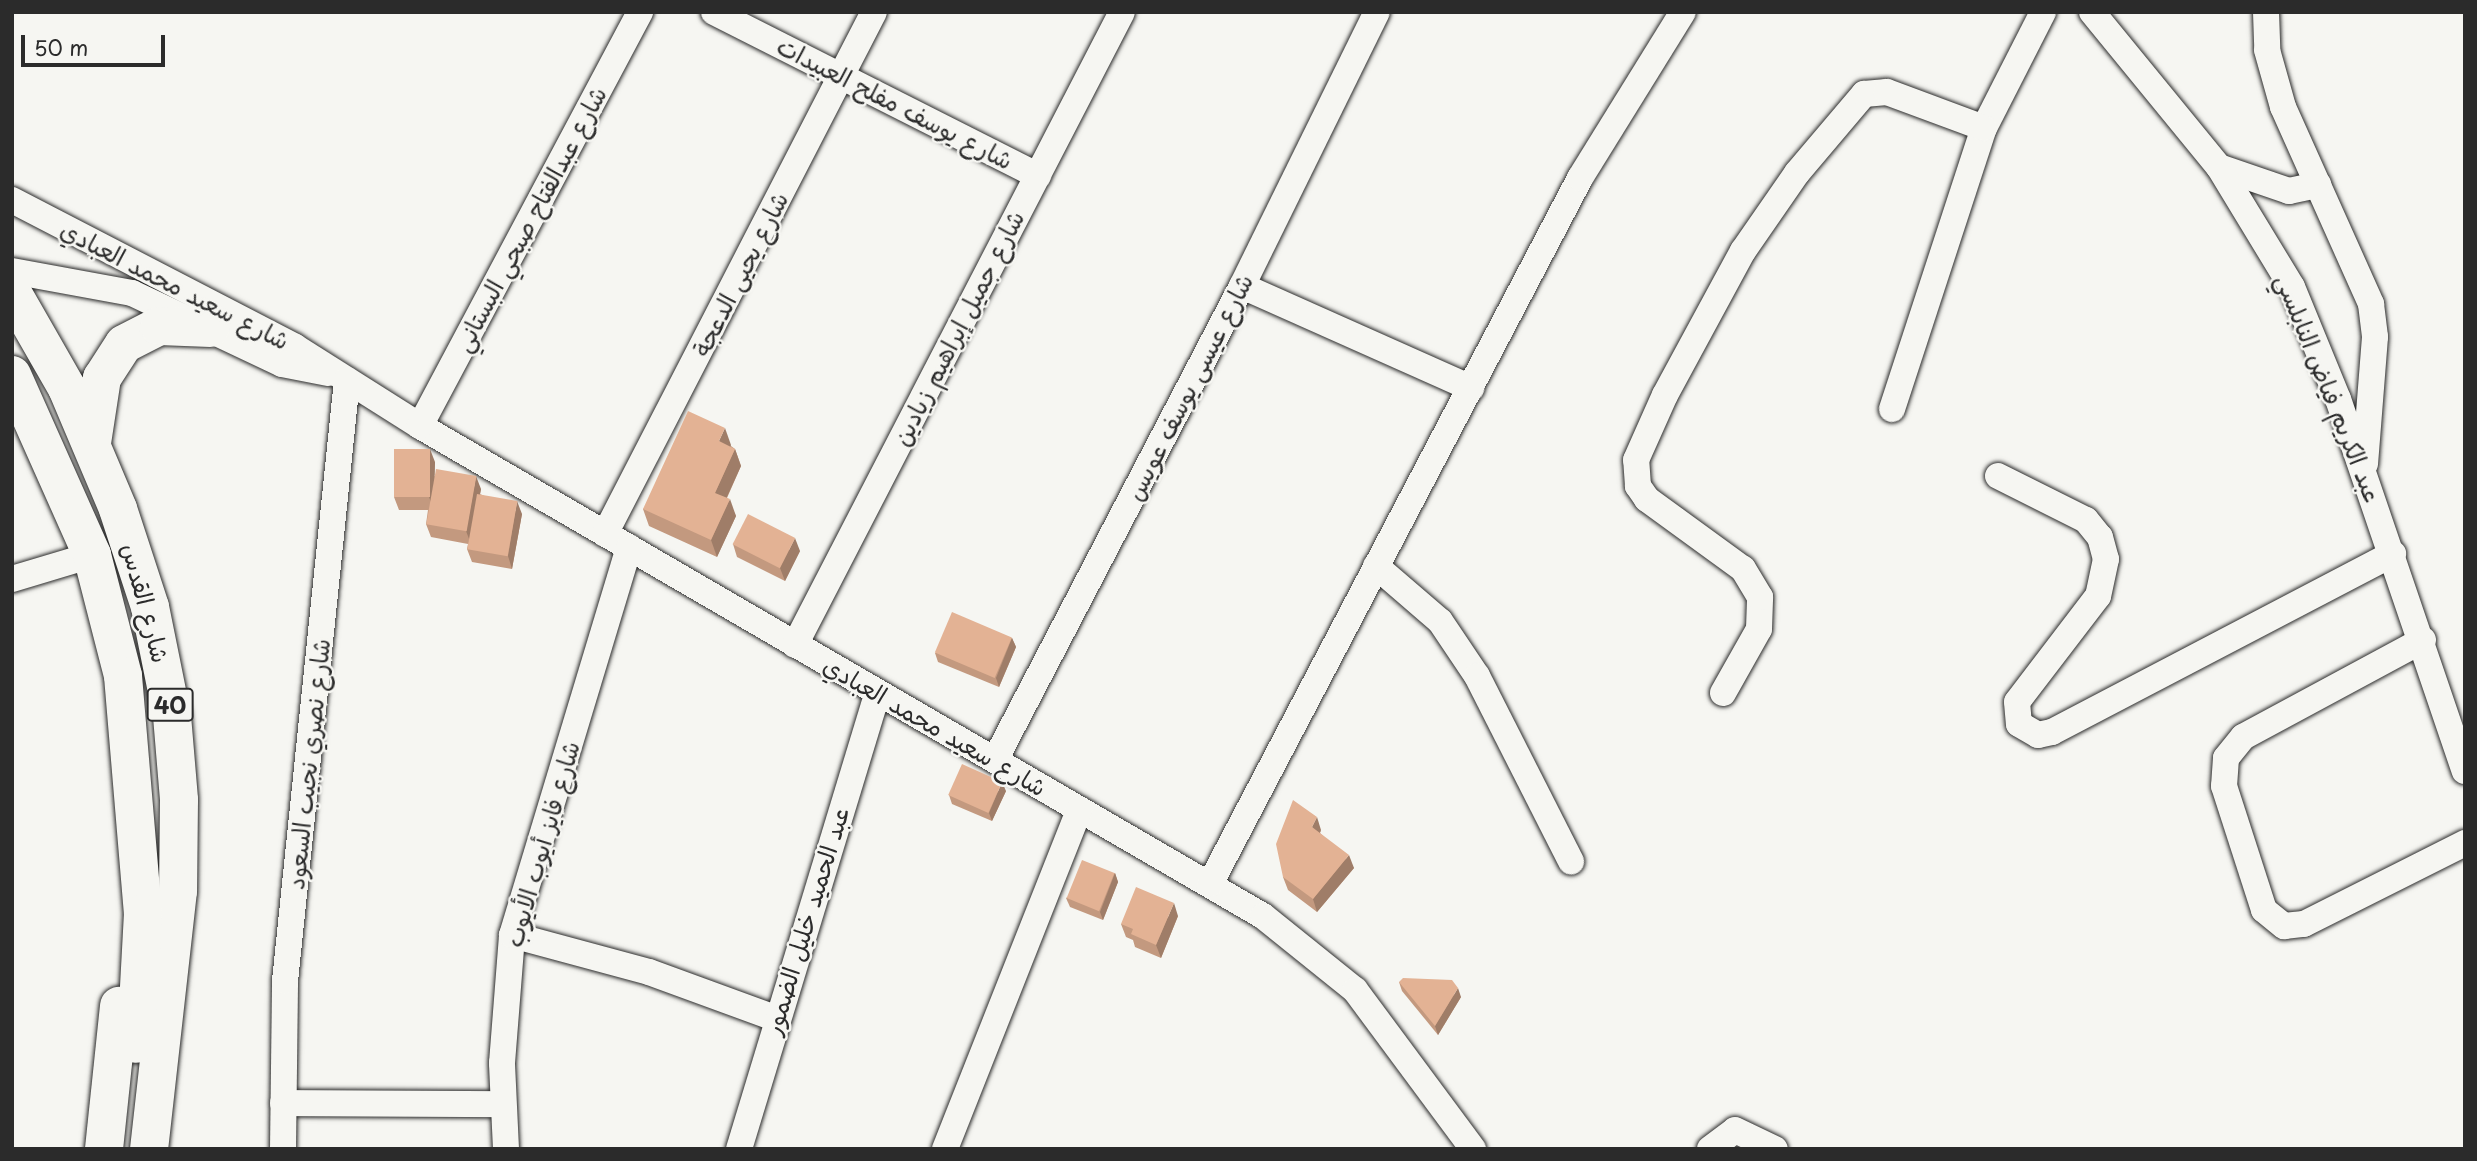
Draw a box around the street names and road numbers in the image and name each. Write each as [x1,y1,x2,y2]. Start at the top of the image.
street label: شارع يوسف مفلح العبيدات [772,31,1018,175]
street label: شارع عبدالفتاح صبحي البستاني [448,82,612,356]
street label: شارع يحيى الدعجة [686,187,794,361]
street label: شارع جميل إبراهيم زيادين [886,206,1030,450]
street label: شارع سعيد محمد العبادي [56,215,294,355]
street label: شارع عيسى يوسف عويس [1119,269,1259,505]
street label: عبد الكريم فياض النابلسي [2270,270,2388,506]
street label: شارع القدس [116,540,176,666]
street label: شارع نصري نجيب السعود [280,637,336,891]
street label: شارع سعيد محمد العبادي [818,650,1052,802]
road number: 40 [146,685,194,724]
street label: شارع فايز أيوب الأيوب [499,738,585,950]
street label: عبد الحميد خليل الضمور [758,803,854,1039]

